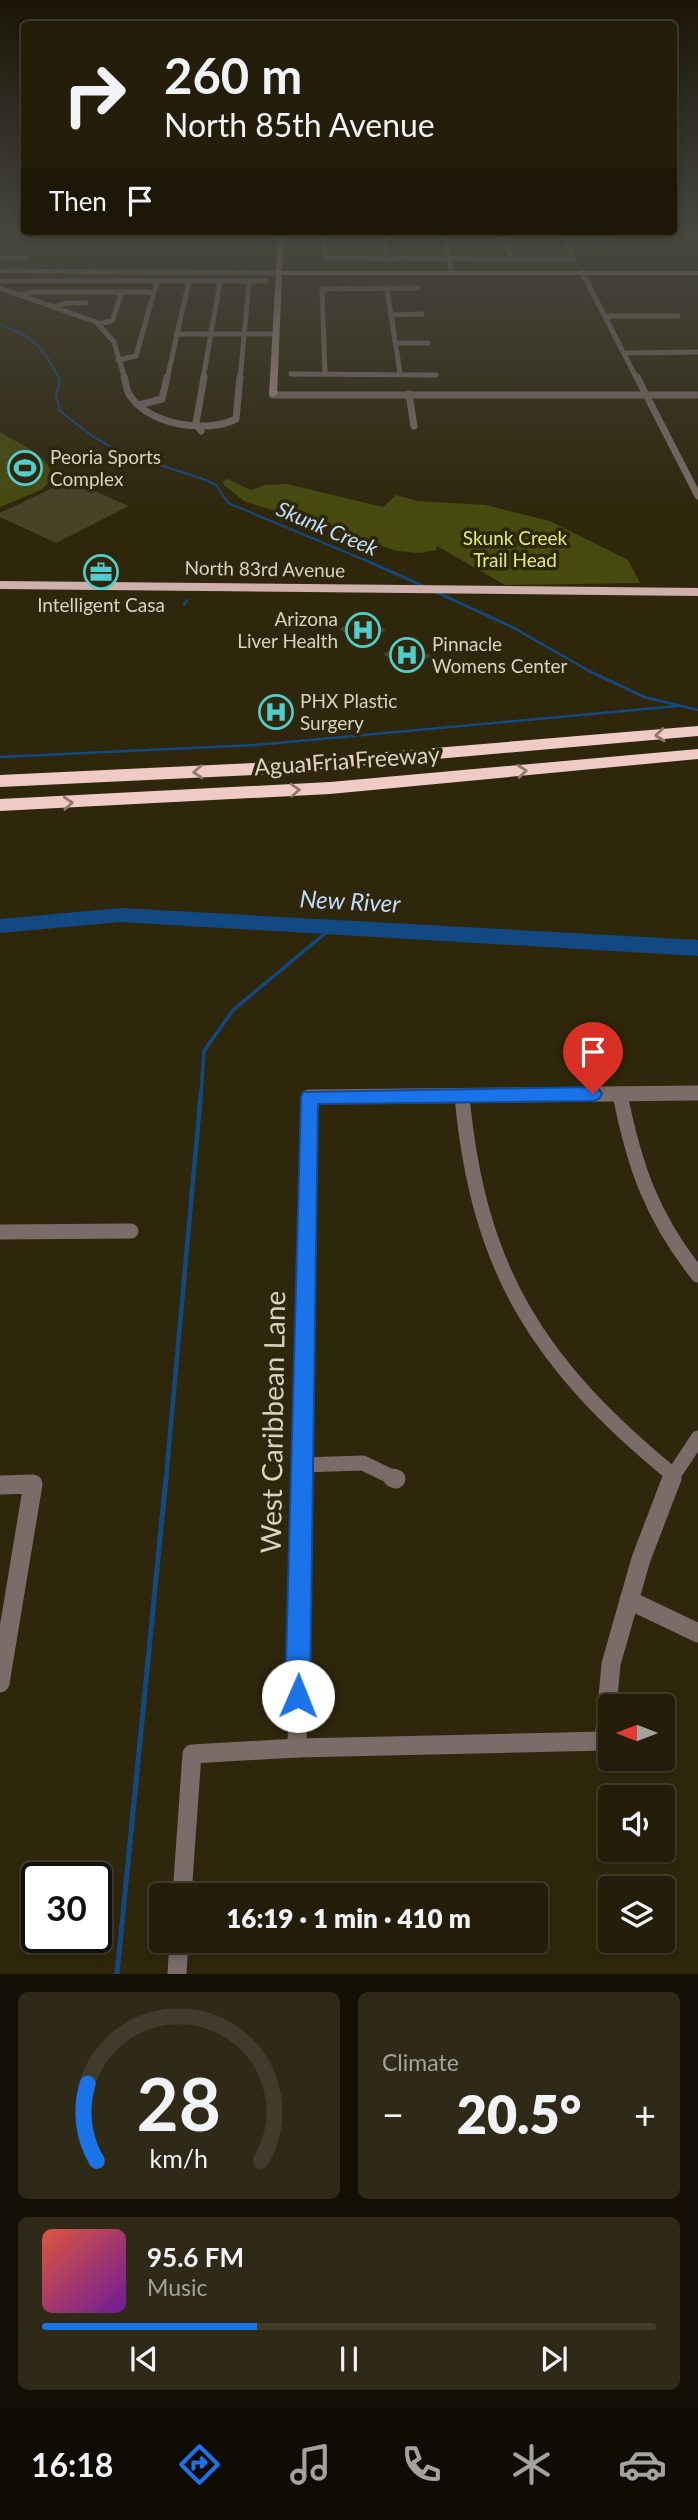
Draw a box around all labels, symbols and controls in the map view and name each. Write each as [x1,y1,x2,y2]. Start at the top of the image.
text: 260 m [164,46,302,104]
icon: right [49,49,140,140]
text: North 85th Avenue [164,105,435,144]
icon: arrive [121,182,159,220]
text: Then [49,185,107,217]
place label: Peoria Sports Complex [50,445,161,490]
sports icon: Peoria Sports Complex [6,449,44,487]
water label: Skunk Creek [273,495,383,561]
park label: Skunk Creek Trail Head [463,526,568,571]
office icon: Intelligent Casa [82,553,120,591]
street label: North 83rd Avenue [185,556,345,581]
place label: Intelligent Casa [37,593,165,616]
place label: Arizona Liver Health [237,607,338,652]
hospital icon: Arizona Liver Health [344,611,382,649]
place label: Pinnacle Womens Center [432,632,568,677]
hospital icon: Pinnacle Womens Center [388,636,426,674]
place label: PHX Plastic Surgery [300,689,397,734]
hospital icon: PHX Plastic Surgery [257,693,295,731]
one-way arrow [654,727,666,742]
street label: Agua Fria Freeway [253,740,441,780]
one-way arrow [516,763,528,778]
one-way arrow [192,765,203,780]
one-way arrow [290,783,301,798]
one-way arrow [63,796,74,811]
water label: New River [299,883,402,918]
pin [563,1022,623,1094]
icon: arrive [574,1033,612,1071]
street label: West Caribbean Lane [253,1290,291,1554]
position arrow [261,1659,335,1733]
north arrow [598,1694,676,1771]
map controls [598,1694,675,1953]
button: sound [598,1785,675,1862]
speed limit sign: 30 [21,1862,112,1953]
button: layers [598,1876,675,1953]
text: 16:19 · 1 min · 410 m [226,1902,471,1934]
text: Climate [382,2048,459,2076]
text: 28 [137,2060,221,2148]
text: 20.5° [457,2083,581,2145]
text: − [382,2091,404,2137]
text: + [634,2091,656,2137]
text: km/h [150,2143,208,2173]
text: 95.6 FM [147,2241,244,2273]
text: Music [147,2273,207,2301]
icon: previous [125,2340,163,2378]
icon: pause [330,2340,368,2378]
icon: next [535,2340,573,2378]
icon: directions [175,2440,224,2489]
icon: music [286,2440,335,2489]
icon: phone [397,2440,446,2489]
icon: climate [507,2440,556,2489]
icon: car [618,2440,667,2489]
text: 16:18 [31,2445,113,2484]

